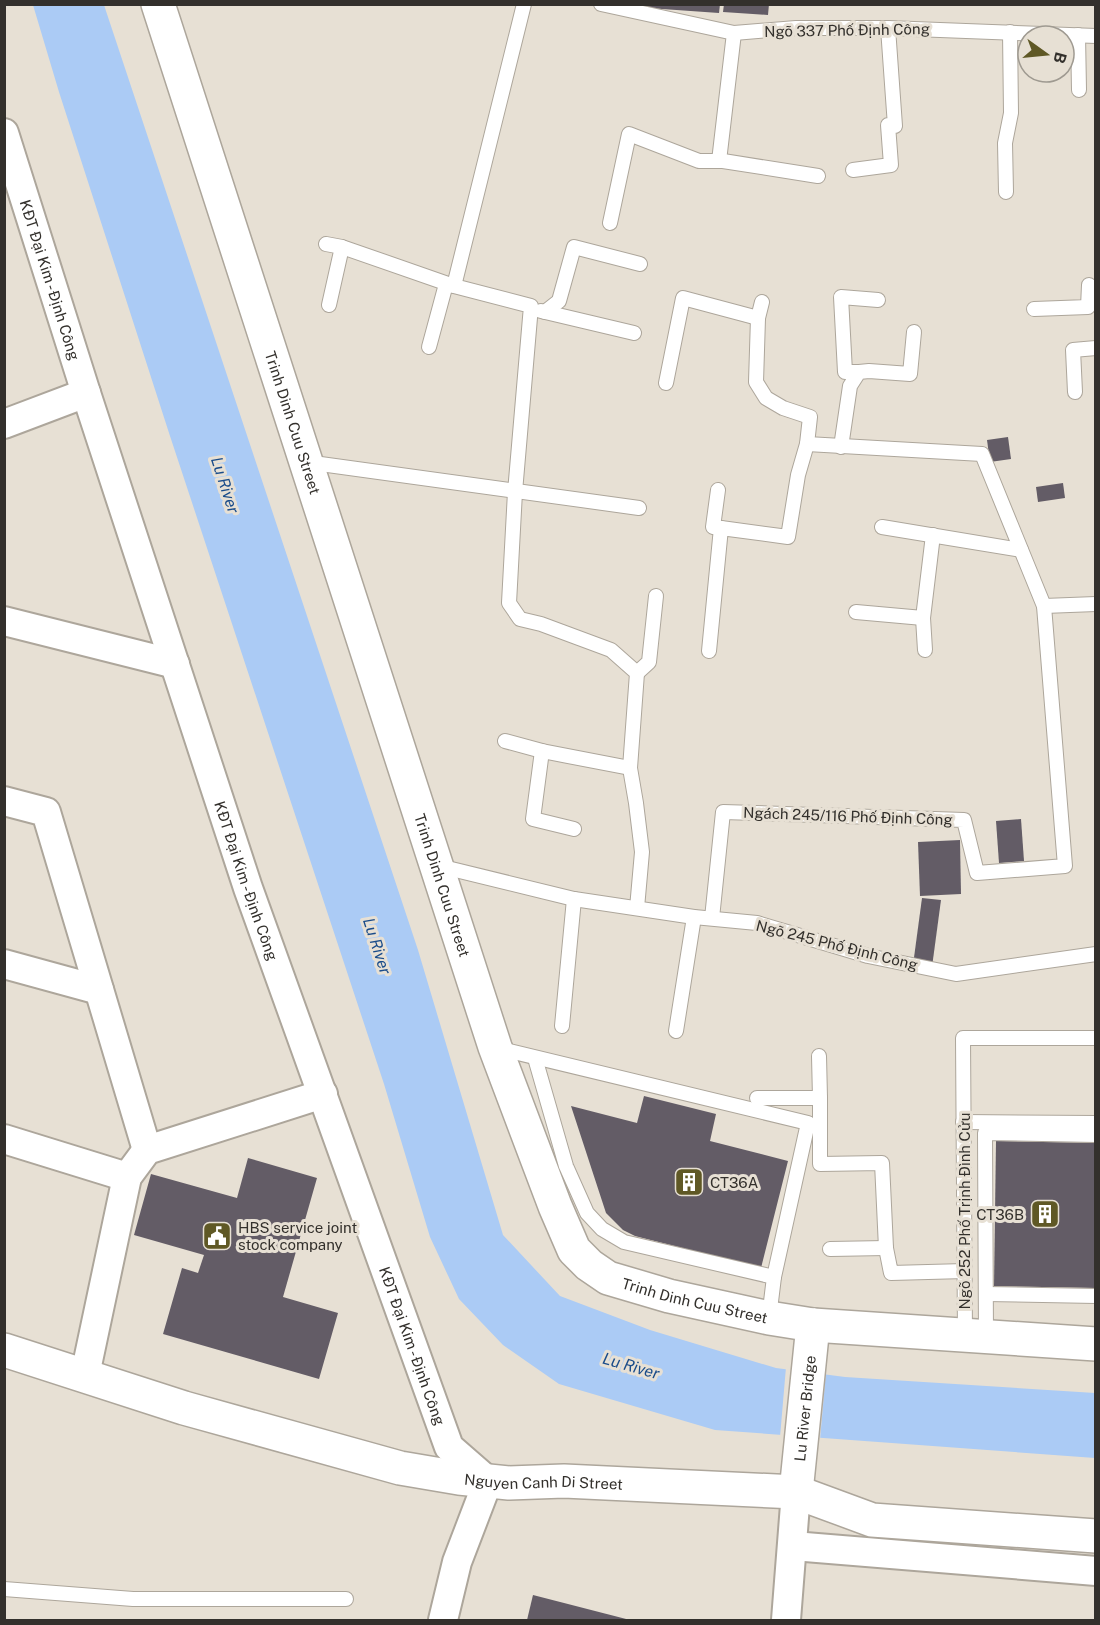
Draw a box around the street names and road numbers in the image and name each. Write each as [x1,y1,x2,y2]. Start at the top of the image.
street label: Ngõ 337 Phố Định Công [764,20,930,40]
street label: KĐT Đại Kim - Định Công [17,198,84,362]
street label: Trinh Dinh Cuu Street [262,349,324,497]
street label: KĐT Đại Kim - Định Công [212,799,282,963]
street label: Ngách 245/116 Phố Định Công [743,804,953,828]
street label: Trinh Dinh Cuu Street [412,811,474,959]
street label: Ngõ 245 Phố Định Công [754,917,920,973]
street label: Ngõ 252 Phố Trịnh Đình Cửu [956,1113,973,1309]
street label: KĐT Đại Kim - Định Công [376,1264,449,1427]
street label: Trinh Dinh Cuu Street [620,1274,770,1326]
street label: Lu River Bridge [791,1355,818,1462]
street label: Nguyen Canh Di Street [464,1470,624,1492]

